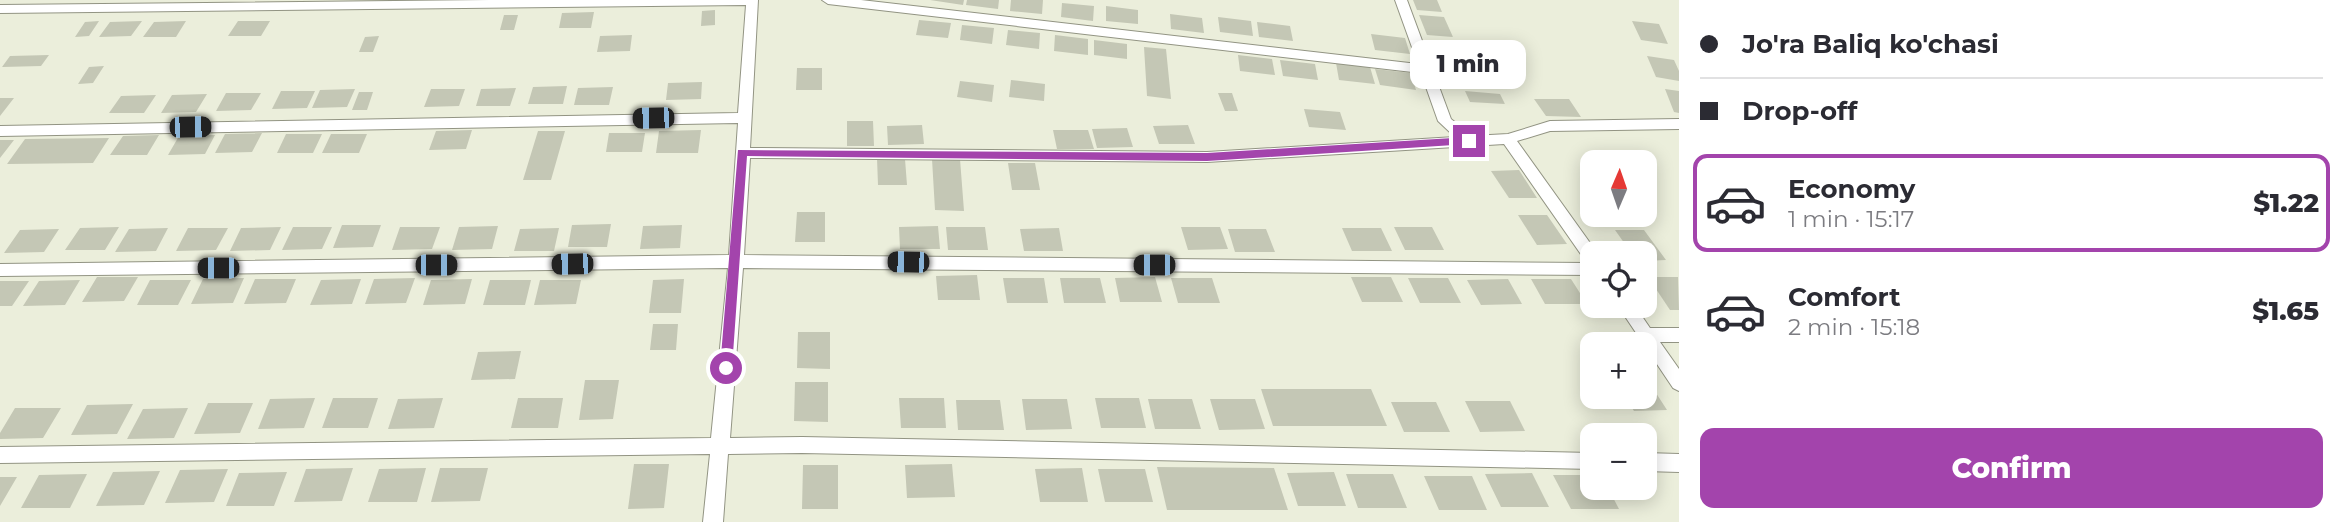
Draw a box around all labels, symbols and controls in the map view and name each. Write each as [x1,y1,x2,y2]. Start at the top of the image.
text: Jo'ra Baliq ko'chasi [1742,28,1999,60]
callout: 1 min [1411,40,1527,88]
text: 1 min [1436,50,1500,78]
text: Drop-off [1742,95,1857,127]
car [632,107,675,129]
car [169,116,212,138]
route end [1453,125,1485,157]
north arrow [1580,150,1657,228]
map controls [1580,150,1657,500]
icon: car [1704,172,1767,235]
text: Economy [1788,173,1915,205]
text: $1.22 [2253,187,2319,219]
text: 1 min · 15:17 [1788,205,1914,233]
button: locate [1580,241,1657,318]
car [887,251,930,273]
car [551,253,594,275]
car [416,255,458,276]
car [1134,255,1176,276]
car [198,258,240,279]
icon: car [1704,280,1767,343]
text: Comfort [1788,281,1900,313]
text: $1.65 [2252,295,2319,327]
text: 2 min · 15:18 [1788,313,1920,341]
button: + [1580,332,1657,409]
route start [710,352,742,384]
button: − [1580,423,1657,500]
button: Confirm [1700,428,2323,508]

